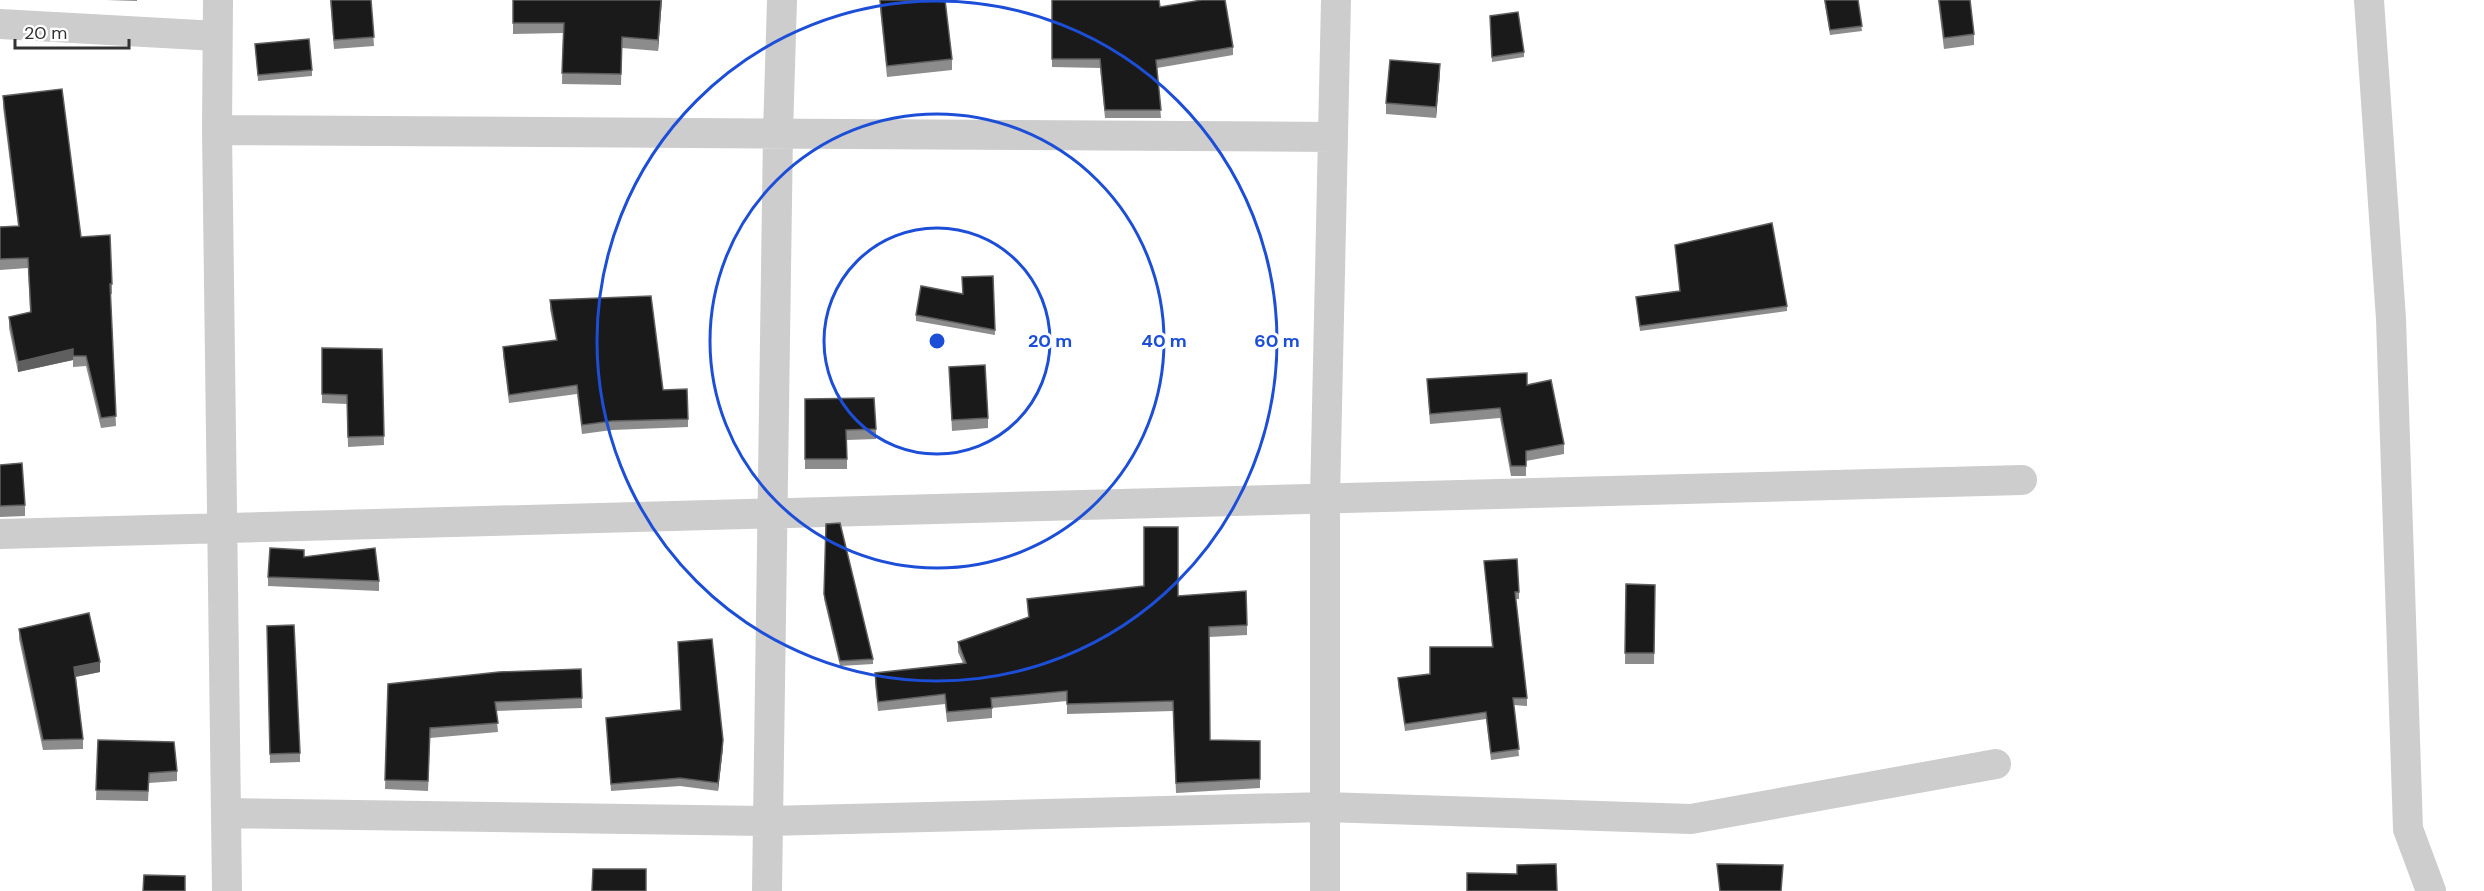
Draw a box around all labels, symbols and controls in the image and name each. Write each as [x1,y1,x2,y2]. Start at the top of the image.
scale bar [15,12,129,50]
text: 20 m [24,21,67,45]
text: 20 m [1028,329,1072,353]
text: 40 m [1141,329,1187,353]
text: 60 m [1254,329,1300,353]
centre of rings [927,331,947,351]

